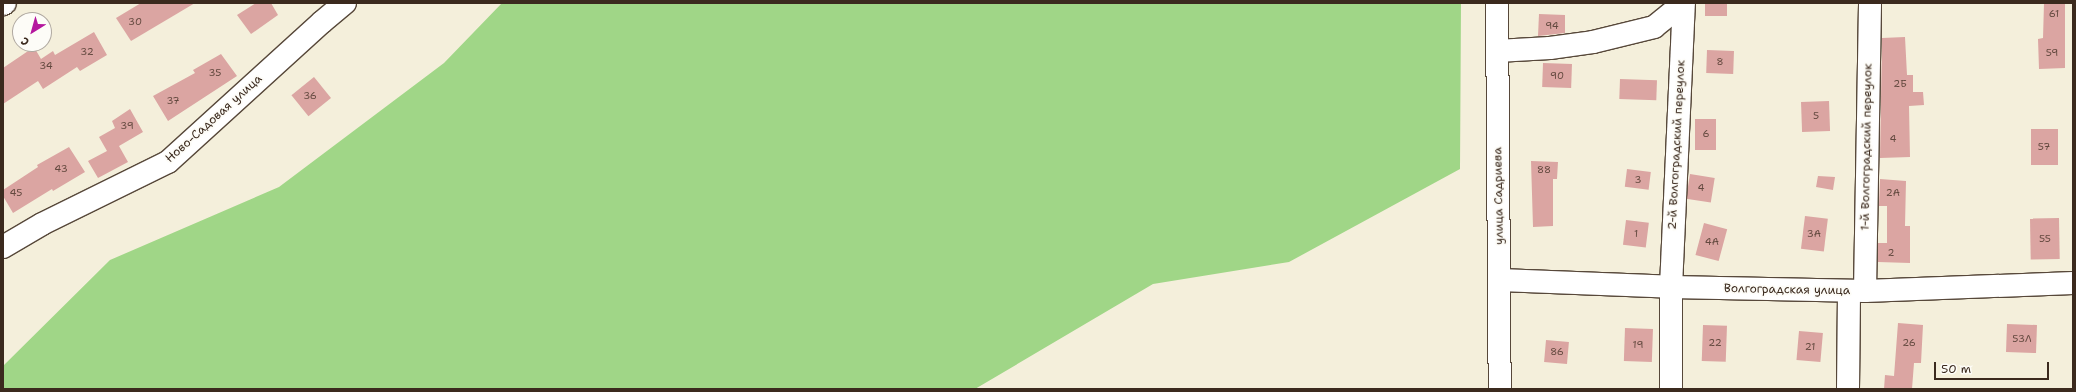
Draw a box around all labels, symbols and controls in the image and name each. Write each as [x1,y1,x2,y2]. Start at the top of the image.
house number: 61 [2049,8,2059,20]
north arrow [12,12,52,52]
house number: 30 [128,16,142,28]
house number: 94 [1545,20,1559,32]
text: С [18,33,32,49]
house number: 32 [80,46,94,58]
house number: 59 [2046,47,2058,59]
house number: 8 [1717,56,1723,68]
house number: 34 [39,60,53,72]
street label: 2-й Волгоградский переулок [1665,60,1689,230]
street label: 1-й Волгоградский переулок [1858,63,1876,231]
house number: 35 [209,67,221,79]
house number: 90 [1550,70,1564,82]
street label: Ново-Садовая улица [163,72,265,166]
house number: 2Б [1893,78,1907,90]
house number: 36 [303,90,317,102]
house number: 37 [166,95,180,107]
house number: 5 [1813,110,1819,122]
house number: 39 [120,120,134,132]
house number: 6 [1703,128,1709,140]
house number: 4 [1890,133,1896,145]
house number: 57 [2038,141,2050,153]
street label: улица Садриева [1491,147,1507,245]
house number: 43 [54,163,68,175]
house number: 88 [1537,164,1551,176]
house number: 3 [1635,174,1641,186]
house number: 4 [1698,182,1704,194]
house number: 45 [10,187,22,199]
house number: 2А [1886,187,1900,199]
house number: 1 [1634,228,1638,240]
house number: 3А [1807,228,1821,240]
house number: 55 [2039,233,2051,245]
house number: 4А [1705,236,1719,248]
house number: 2 [1888,247,1894,259]
street label: Волгоградская улица [1724,282,1850,298]
house number: 53Л [2012,333,2032,345]
house number: 22 [1708,337,1722,349]
house number: 26 [1902,337,1916,349]
house number: 19 [1633,339,1643,351]
house number: 21 [1805,341,1815,353]
house number: 86 [1550,346,1564,358]
scale bar [1936,354,2051,380]
text: 50 m [1941,361,1971,377]

